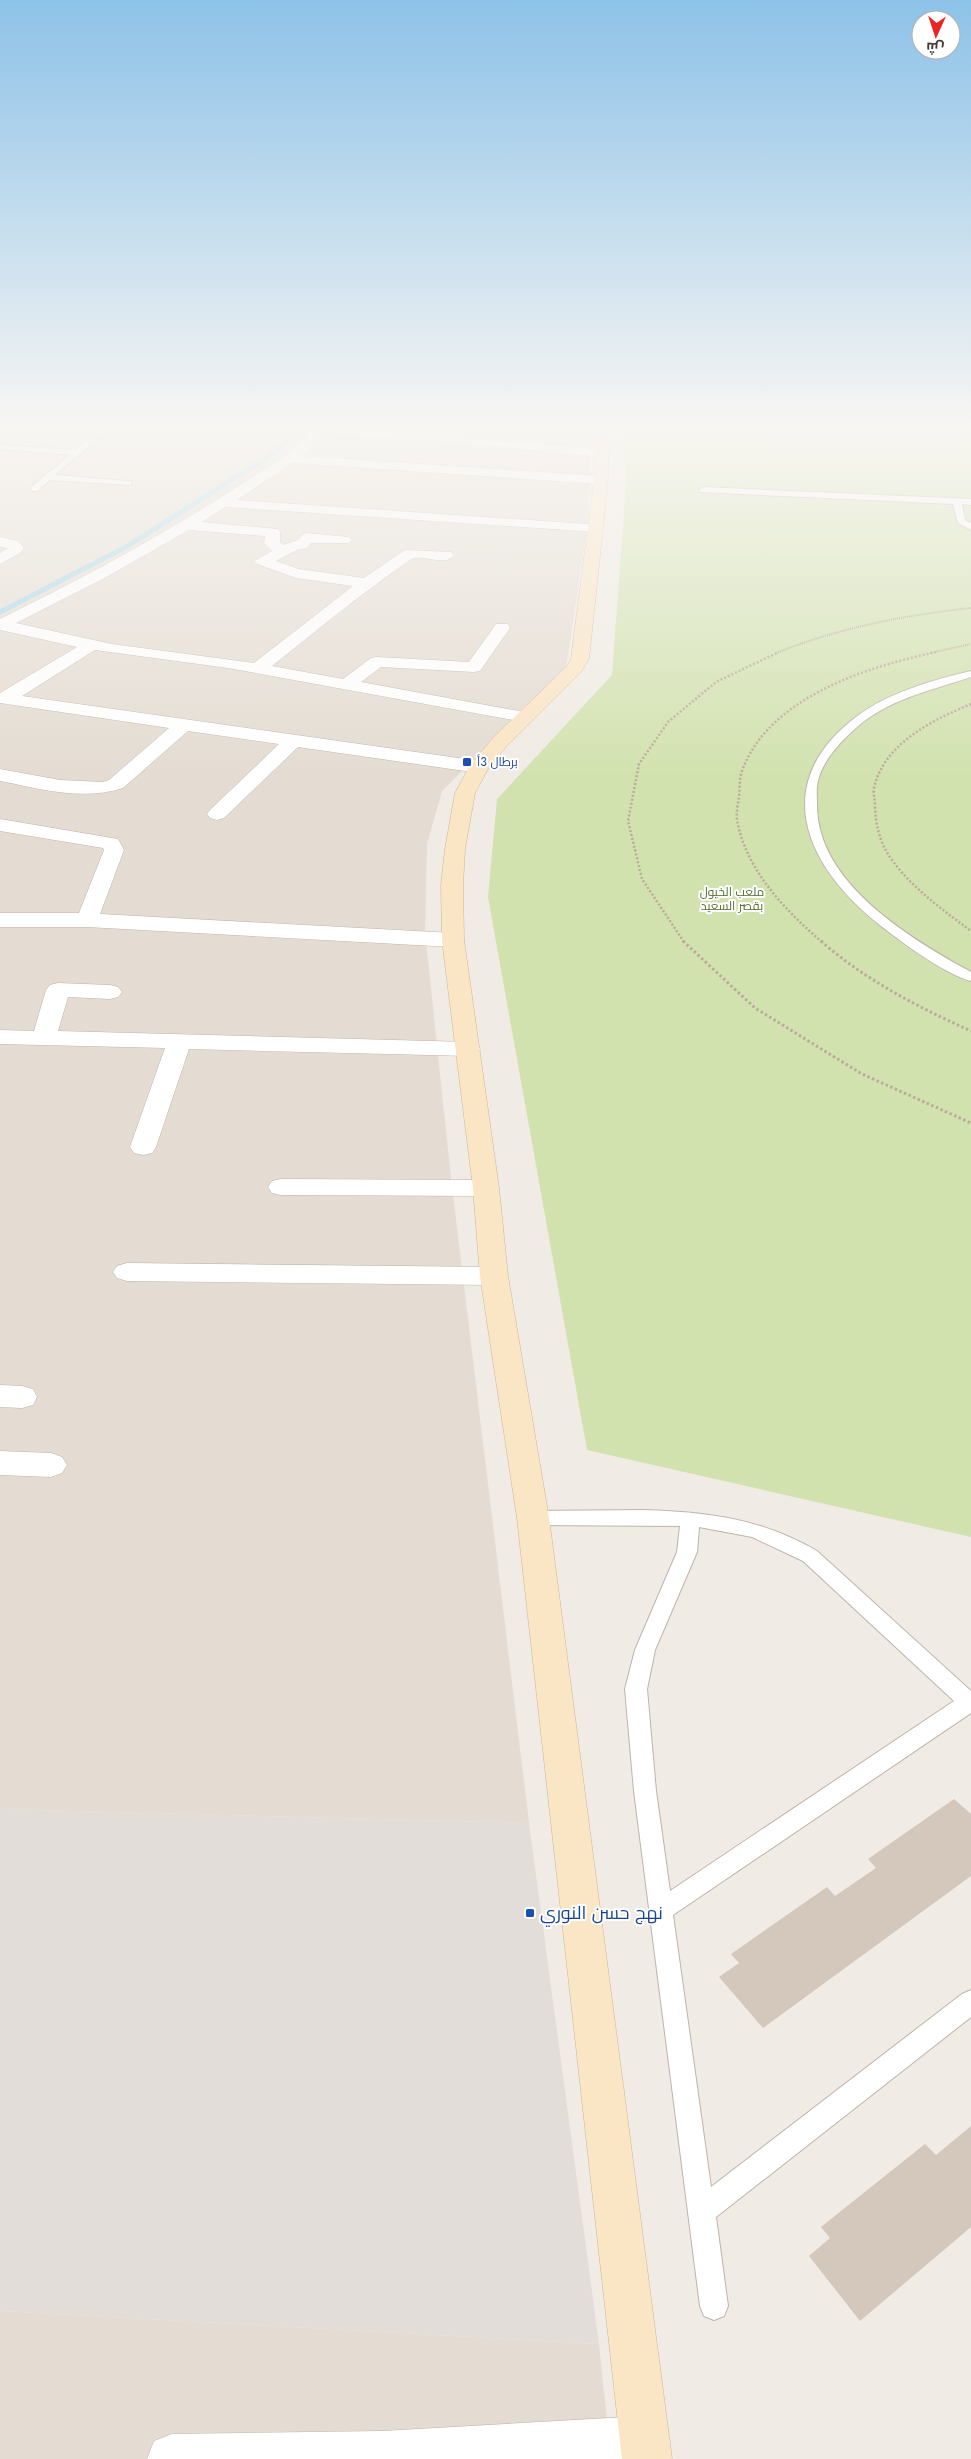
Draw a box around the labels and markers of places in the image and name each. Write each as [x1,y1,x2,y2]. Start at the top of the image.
place label: برطال 3أ [477,753,518,771]
marker: برطال 3أ [461,756,473,768]
place label: نهج حسن النوري [540,1900,663,1927]
marker: نهج حسن النوري [524,1907,536,1919]

